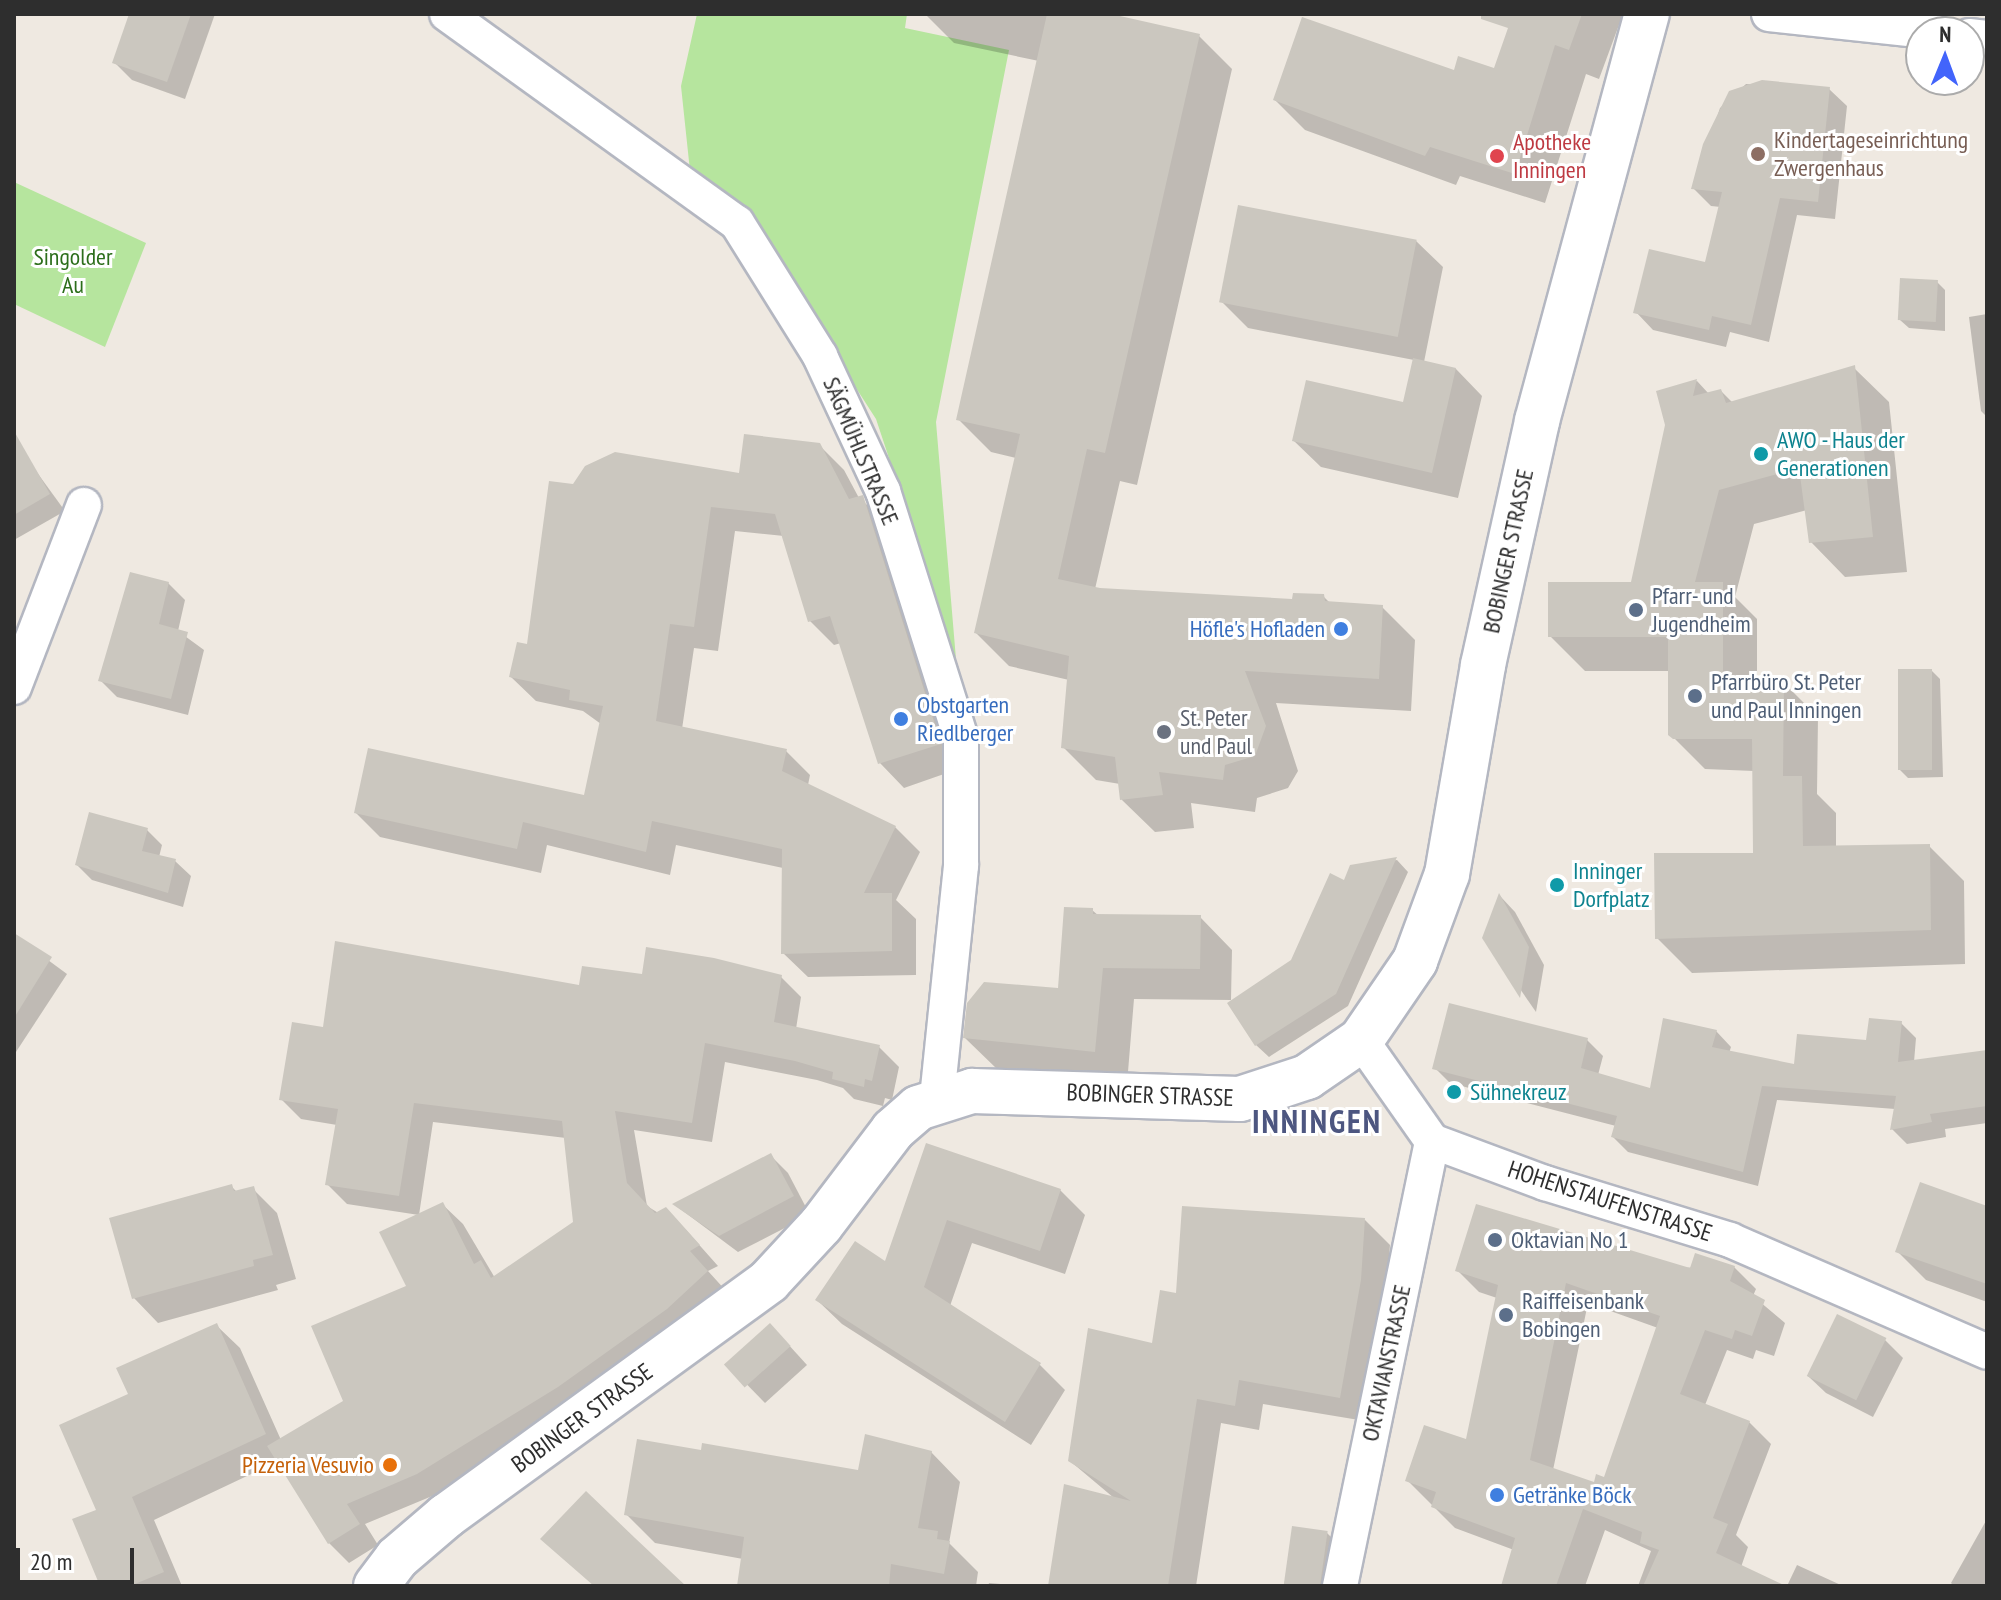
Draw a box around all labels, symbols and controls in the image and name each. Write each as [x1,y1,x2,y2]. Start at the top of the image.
north arrow [1905,16,1985,96]
text: N [1939,20,1952,48]
place label: Kindertageseinrichtung Zwergenhaus [1774,126,1968,182]
place label: Apotheke Inningen [1513,128,1591,184]
marker: Kindertageseinrichtung Zwergenhaus [1749,145,1767,163]
marker: Apotheke Inningen [1488,147,1506,165]
park label: Singolder Au [33,243,113,299]
street label: SÄGMÜHLSTRASSE [817,373,905,529]
place label: AWO - Haus der Generationen [1777,426,1907,482]
marker: AWO - Haus der Generationen [1752,445,1770,463]
street label: BOBINGER STRASSE [1477,466,1539,636]
place label: Pfarr- und Jugendheim [1652,582,1751,638]
marker: Pfarr- und Jugendheim [1627,601,1645,619]
place label: Höfle's Hofladen [1190,615,1325,643]
marker: Höfle's Hofladen [1332,620,1350,638]
place label: Pfarrbüro St. Peter und Paul Inningen [1711,668,1863,724]
marker: Pfarrbüro St. Peter und Paul Inningen [1686,687,1704,705]
place label: Obstgarten Riedlberger [917,691,1013,747]
place label: St. Peter und Paul [1180,704,1252,760]
marker: Obstgarten Riedlberger [892,710,910,728]
marker: St. Peter und Paul [1155,723,1173,741]
place label: Inninger Dorfplatz [1573,857,1650,913]
marker: Inninger Dorfplatz [1548,876,1566,894]
street label: BOBINGER STRASSE [1066,1078,1234,1112]
place label: Sühnekreuz [1470,1078,1567,1106]
marker: Sühnekreuz [1445,1083,1463,1101]
district label: INNINGEN [1252,1102,1382,1140]
street label: HOHENSTAUFENSTRASSE [1504,1154,1716,1248]
place label: Oktavian No 1 [1511,1226,1629,1254]
marker: Oktavian No 1 [1486,1231,1504,1249]
street label: OKTAVIANSTRASSE [1355,1282,1417,1444]
place label: Raiffeisenbank Bobingen [1522,1287,1644,1343]
marker: Raiffeisenbank Bobingen [1497,1306,1515,1324]
street label: BOBINGER STRASSE [506,1357,658,1479]
place label: Pizzeria Vesuvio [241,1451,374,1479]
marker: Pizzeria Vesuvio [381,1456,399,1474]
place label: Getränke Böck [1513,1481,1632,1509]
marker: Getränke Böck [1488,1486,1506,1504]
scale bar [20,1532,138,1582]
text: 20 m [30,1546,72,1577]

